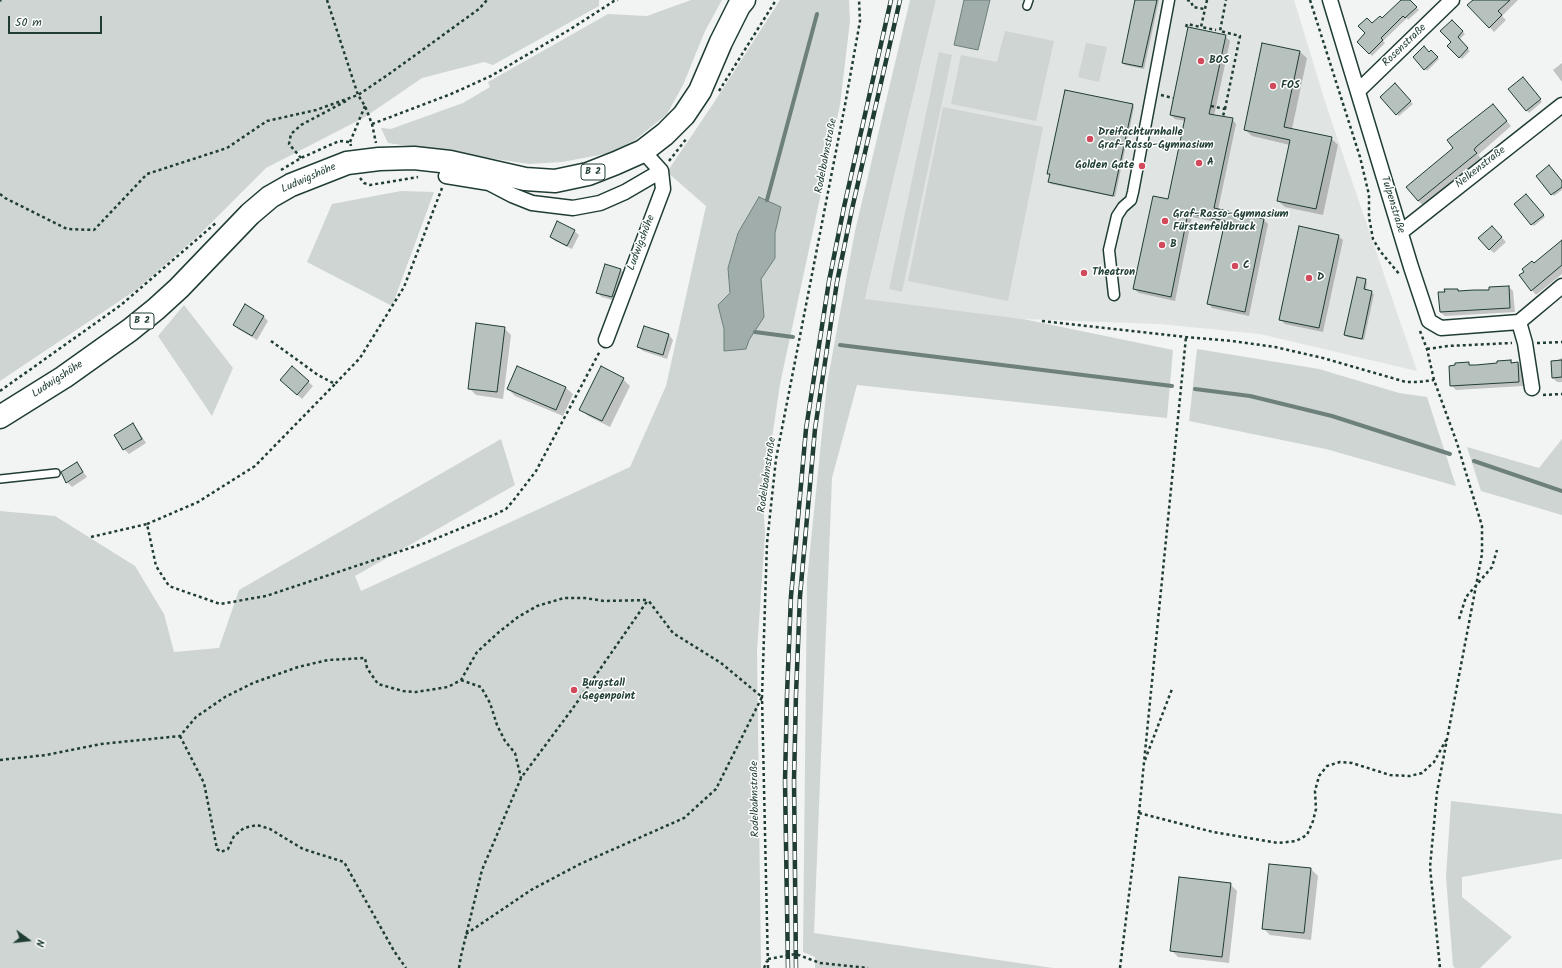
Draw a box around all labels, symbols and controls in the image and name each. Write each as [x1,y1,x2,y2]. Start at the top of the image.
scale bar [10,8,104,34]
text: 50 m [15,13,42,32]
street label: Rosenstraße [1380,22,1430,70]
place label: BOS [1209,54,1229,68]
marker: BOS [1196,56,1206,66]
place label: FOS [1281,79,1300,93]
marker: FOS [1268,81,1278,91]
street label: Rodelbahnstraße [813,117,841,195]
place label: Dreifachturnhalle Graf-Rasso-Gymnasium [1098,126,1213,152]
marker: Dreifachturnhalle Graf-Rasso-Gymnasium [1085,134,1095,144]
street label: Nelkenstraße [1453,144,1509,192]
place label: A [1207,156,1214,170]
marker: A [1194,158,1204,168]
place label: Golden Gate [1075,159,1134,173]
street label: Ludwigshöhe [280,161,338,197]
marker: Golden Gate [1137,161,1147,171]
road number: B 2 [581,164,605,180]
street label: Tulpenstraße [1377,175,1407,235]
place label: Graf-Rasso-Gymnasium Fürstenfeldbruck [1173,208,1288,234]
street label: Ludwigshöhe [625,213,659,273]
marker: Graf-Rasso-Gymnasium Fürstenfeldbruck [1160,216,1170,226]
place label: B [1170,238,1177,252]
marker: B [1157,240,1167,250]
place label: C [1243,259,1250,273]
marker: C [1230,261,1240,271]
place label: Theatron [1092,266,1135,280]
marker: Theatron [1079,268,1089,278]
place label: D [1317,271,1324,285]
marker: D [1304,273,1314,283]
road number: B 2 [130,313,154,329]
street label: Ludwigshöhe [30,359,86,401]
street label: Rodelbahnstraße [756,436,780,514]
place label: Burgstall Gegenpoint [582,677,636,703]
marker: Burgstall Gegenpoint [569,685,579,695]
street label: Rodelbahnstraße [749,761,763,837]
north arrow [8,920,48,960]
text: N [30,937,49,949]

